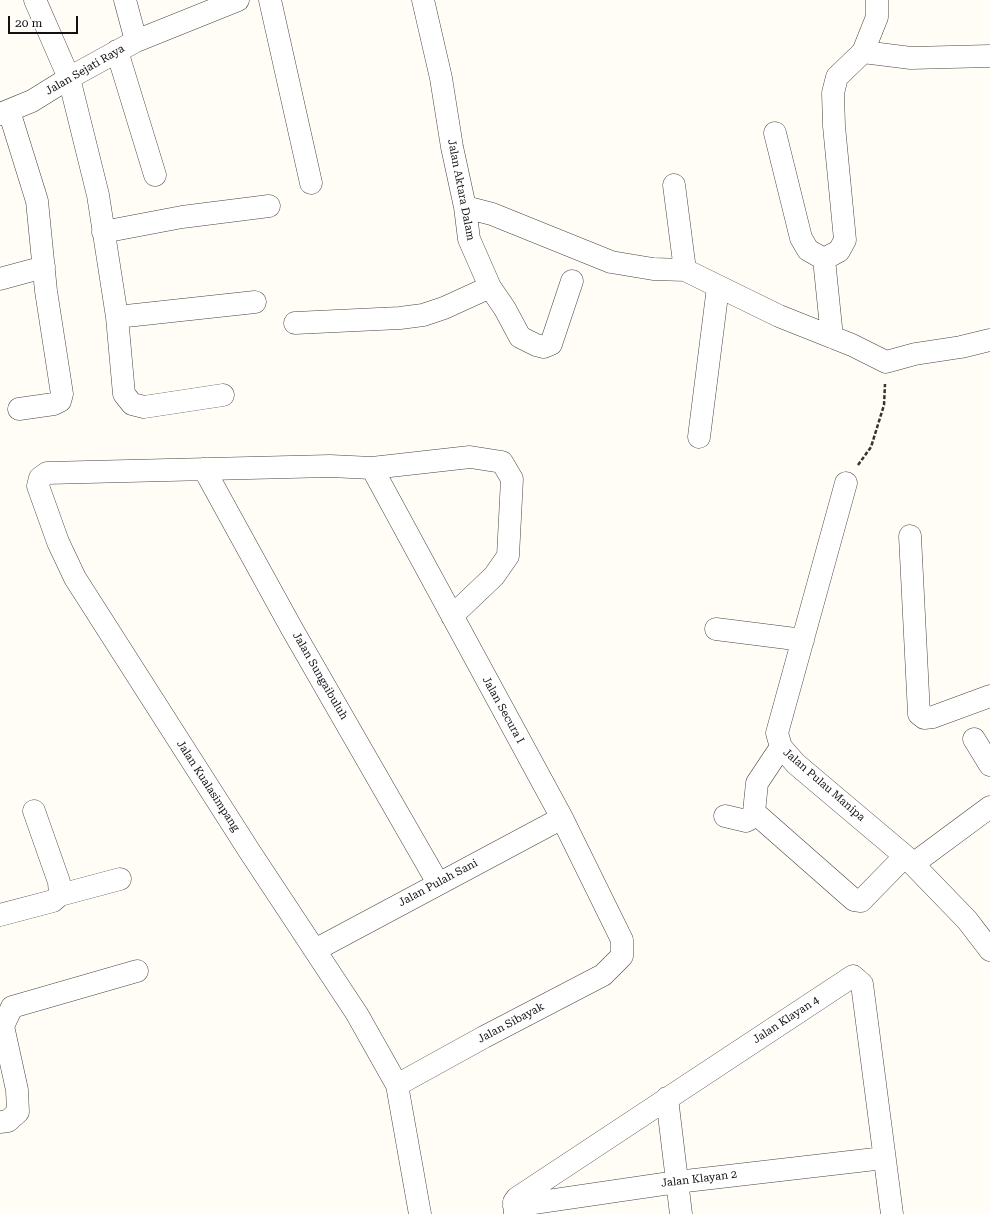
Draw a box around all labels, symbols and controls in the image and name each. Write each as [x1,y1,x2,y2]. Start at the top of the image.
scale bar [10,8,80,34]
text: 20 m [15,16,42,30]
street label: Jalan Sejati Raya [43,42,127,98]
street label: Jalan Aktara Dalam [445,138,477,242]
street label: Jalan Sungaibuluh [290,630,350,722]
street label: Jalan Secura I [479,674,527,746]
street label: Jalan Kualasimpang [174,738,242,834]
street label: Jalan Pulau Manipa [780,746,868,824]
street label: Jalan Pulah Sani [396,857,480,909]
street label: Jalan Klayan 4 [750,994,822,1046]
street label: Jalan Sibayak [476,1000,546,1046]
street label: Jalan Klayan 2 [660,1168,738,1190]

